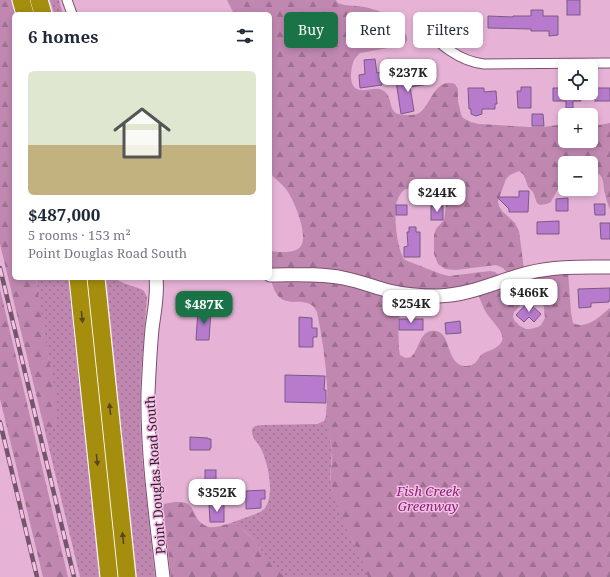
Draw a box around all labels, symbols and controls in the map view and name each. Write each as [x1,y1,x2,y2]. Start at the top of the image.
chip: Buy [284,12,338,48]
chip: Rent [346,12,405,48]
chip: Filters [413,12,483,48]
text: 6 homes [28,25,98,48]
icon: filters [234,25,256,47]
pin: $237K [380,59,436,93]
map controls [558,60,598,196]
button: locate [558,60,598,100]
text: $237K [389,63,427,81]
icon: home [106,97,178,169]
button: + [558,108,598,148]
button: − [558,156,598,196]
pin: $244K [409,179,465,213]
text: $244K [418,183,456,201]
text: $487,000 [28,203,100,226]
text: 5 rooms · 153 m² [28,226,131,244]
text: Point Douglas Road South [28,244,187,262]
pin: $466K [501,279,557,313]
text: $466K [510,283,548,301]
pin: $254K [383,290,439,324]
pin: $487K [176,291,232,325]
text: $254K [392,294,430,312]
text: $487K [185,295,223,313]
one-way arrow [79,311,85,323]
street label: Point Douglas Road South [140,395,170,555]
one-way arrow [107,403,113,415]
one-way arrow [93,454,100,466]
pin: $352K [189,479,245,513]
park label: Fish Creek Greenway [395,482,460,515]
text: $352K [198,483,236,501]
one-way arrow [120,532,126,544]

